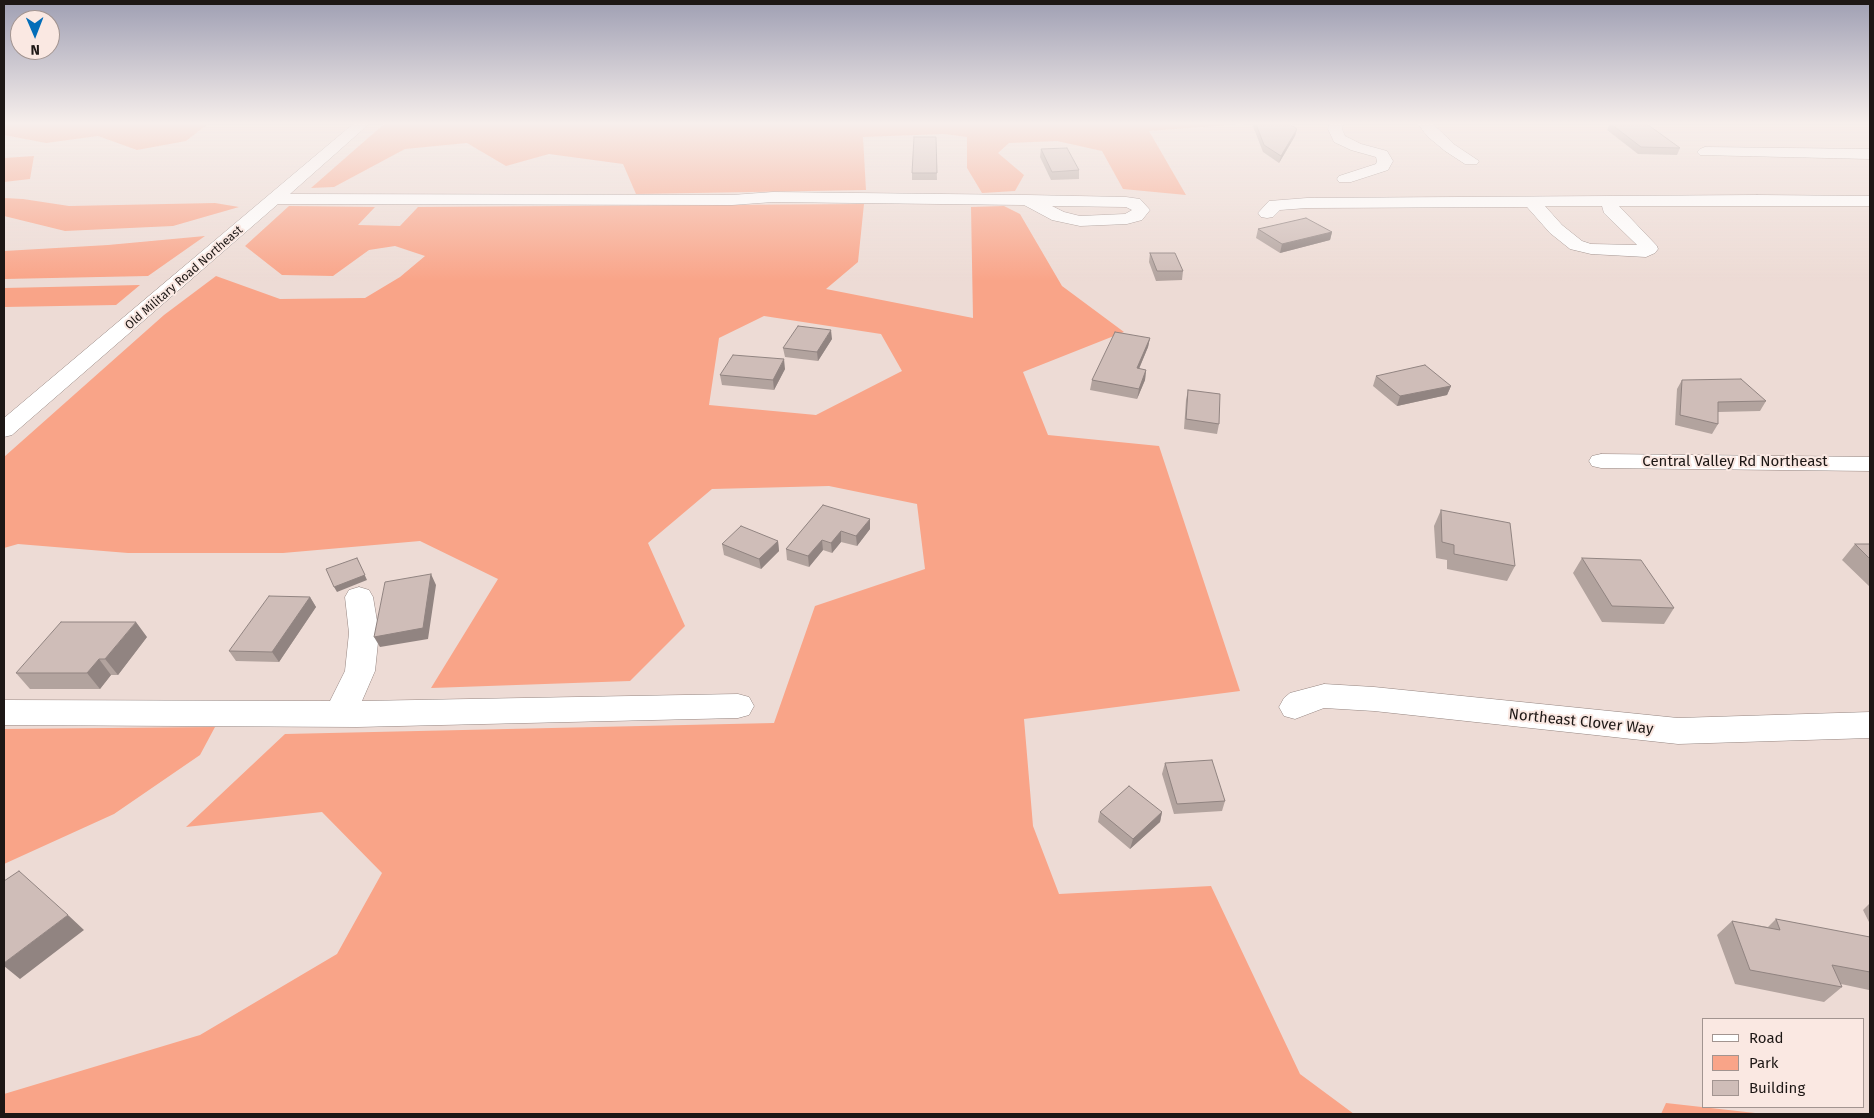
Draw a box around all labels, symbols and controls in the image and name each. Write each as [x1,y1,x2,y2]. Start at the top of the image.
north arrow [10,10,60,60]
text: N [30,41,40,58]
street label: Old Military Road Northeast [122,223,246,333]
street label: Central Valley Rd Northeast [1642,453,1828,471]
street label: Northeast Clover Way [1508,705,1654,739]
legend [1702,1018,1864,1108]
text: Road [1749,1029,1784,1047]
text: Park [1749,1054,1779,1072]
text: Building [1749,1079,1805,1097]

